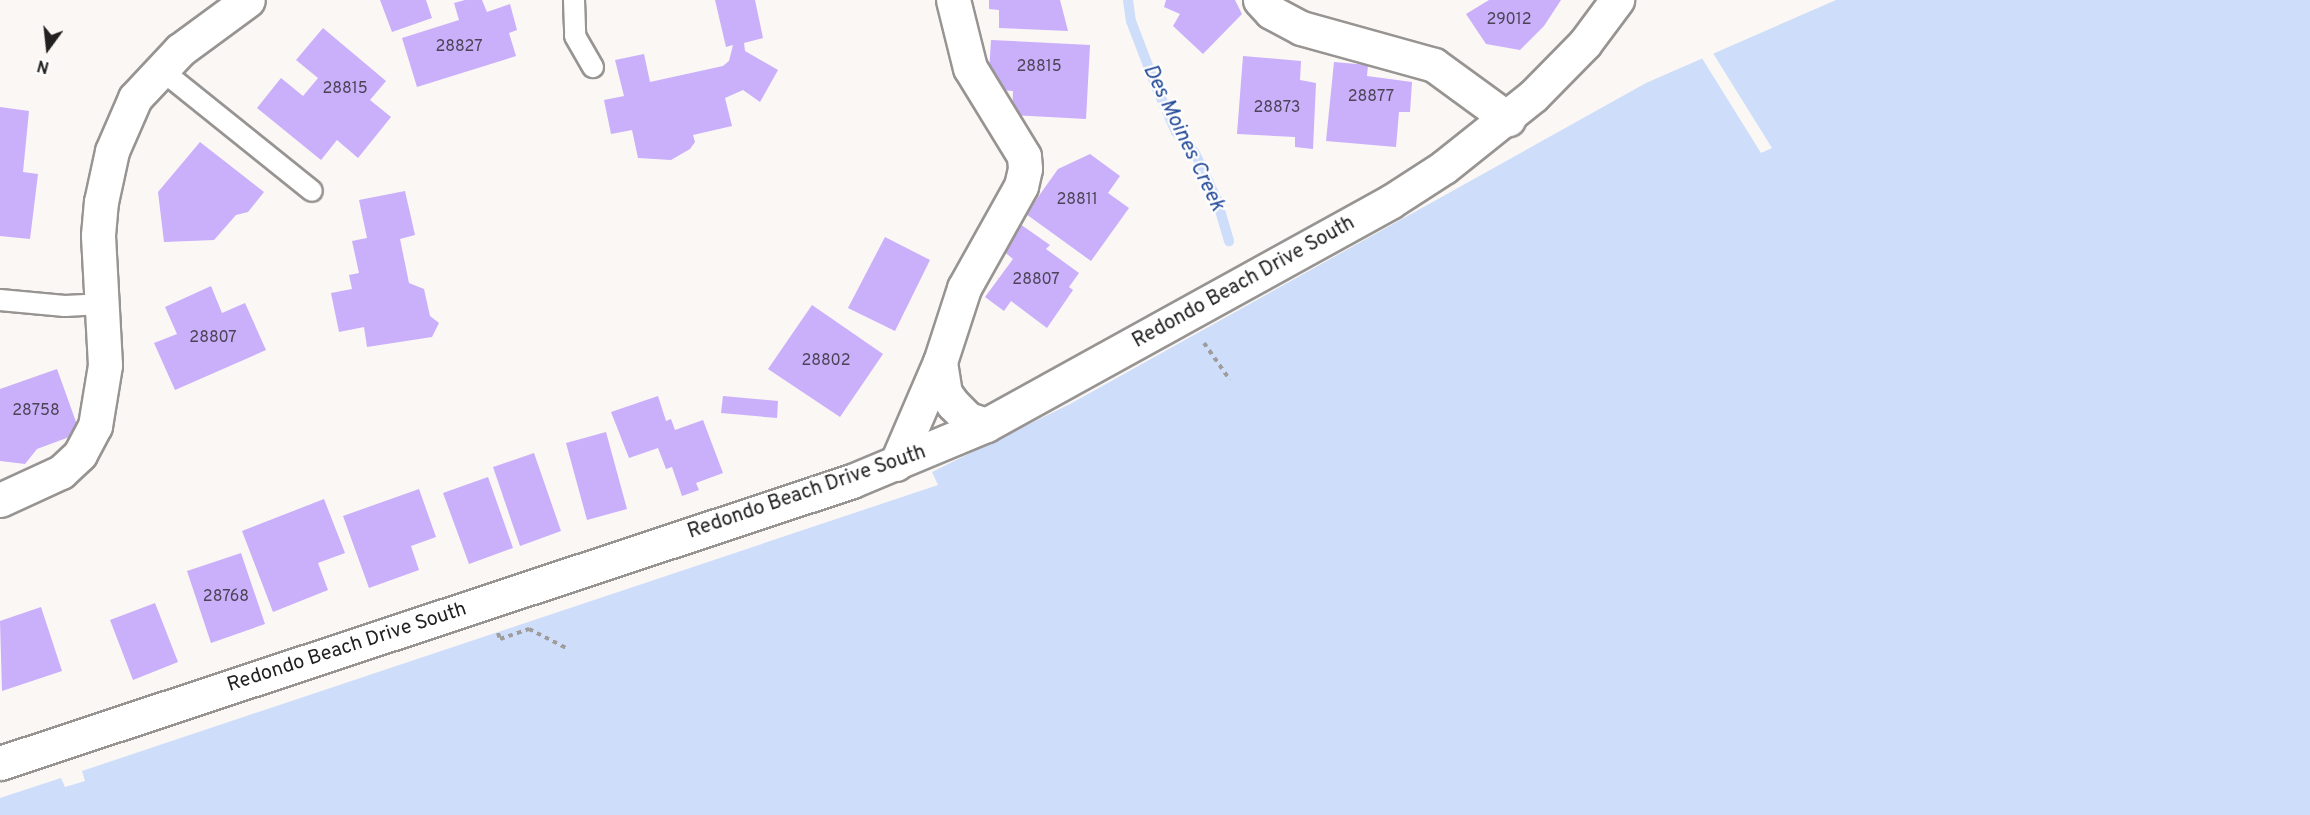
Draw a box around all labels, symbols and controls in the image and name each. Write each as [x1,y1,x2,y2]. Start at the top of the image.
house number: 29012 [1486,10,1532,30]
north arrow [18,18,78,78]
house number: 28827 [435,37,483,57]
text: N [35,54,51,77]
house number: 28815 [1016,57,1062,77]
water label: Des Moines Creek [1137,60,1229,216]
house number: 28815 [322,79,368,99]
house number: 28877 [1348,87,1394,107]
house number: 28873 [1254,98,1300,118]
house number: 28811 [1056,190,1098,210]
street label: Redondo Beach Drive South [1129,212,1359,354]
house number: 28807 [1012,270,1060,290]
house number: 28807 [189,328,237,348]
house number: 28802 [801,351,851,371]
house number: 28758 [12,401,60,421]
street label: Redondo Beach Drive South [685,441,929,545]
house number: 28768 [203,587,249,607]
street label: Redondo Beach Drive South [224,598,470,698]

